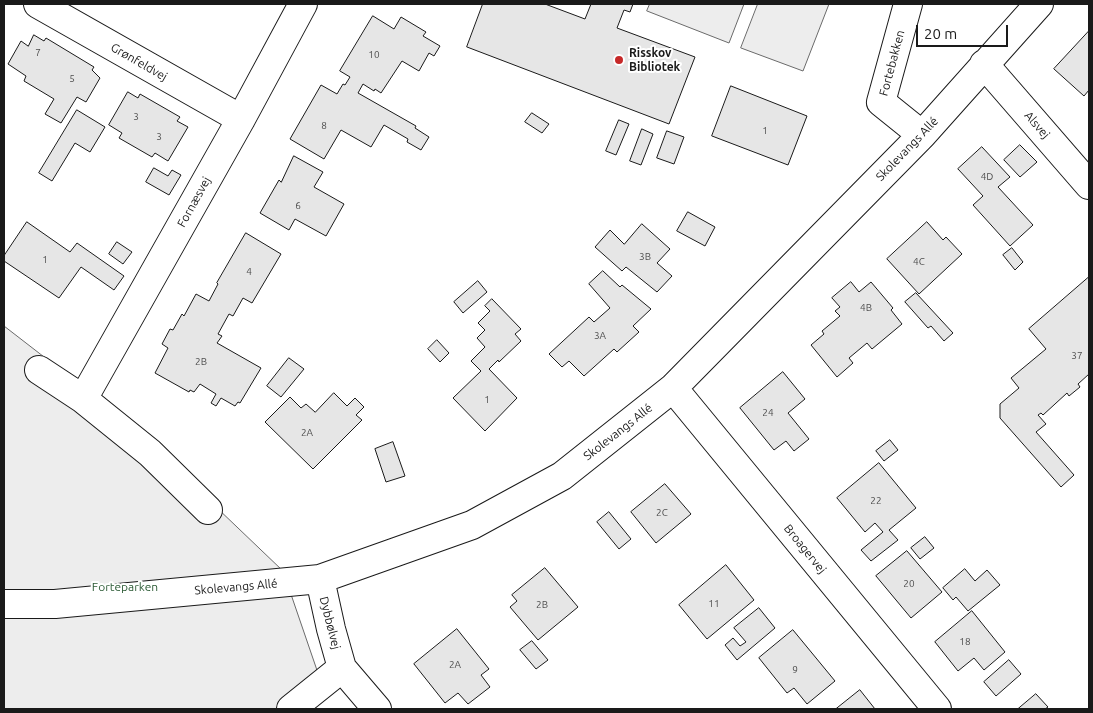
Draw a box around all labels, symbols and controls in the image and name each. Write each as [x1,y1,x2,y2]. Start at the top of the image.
scale bar [918,15,1010,47]
text: 20 m [924,25,957,42]
street label: Fortebakken [876,28,908,98]
street label: Grønfeldvej [108,40,170,84]
place label: Risskov Bibliotek [629,46,680,74]
house number: 7 [35,47,41,59]
house number: 10 [368,49,380,61]
marker: Risskov Bibliotek [613,54,625,66]
house number: 5 [69,73,75,85]
street label: Alsvej [1021,108,1053,142]
house number: 3 [133,111,139,123]
street label: Skolevangs Allé [873,114,941,184]
house number: 8 [321,120,327,132]
house number: 1 [762,125,768,137]
house number: 3 [156,131,162,143]
house number: 4D [981,171,993,183]
street label: Fornæsvej [174,174,214,230]
house number: 6 [295,200,301,212]
house number: 3B [639,251,651,263]
house number: 1 [42,254,48,266]
house number: 4C [913,256,925,268]
house number: 4 [246,266,252,278]
house number: 4B [860,302,872,314]
house number: 3A [594,330,606,342]
house number: 37 [1071,350,1083,362]
house number: 2B [195,356,207,368]
house number: 1 [484,394,490,406]
street label: Skolevangs Allé [581,401,655,463]
house number: 24 [762,407,774,419]
house number: 2A [301,427,313,439]
house number: 22 [870,495,882,507]
house number: 2C [656,507,668,519]
street label: Broagervej [781,522,829,576]
street label: Skolevangs Allé [194,576,278,598]
house number: 20 [903,578,915,590]
park label: Forteparken [92,580,158,594]
street label: Dybbølvej [317,595,343,651]
house number: 11 [708,598,720,610]
house number: 2B [536,599,548,611]
house number: 18 [959,636,971,648]
house number: 2A [449,659,461,671]
house number: 9 [792,664,798,676]

